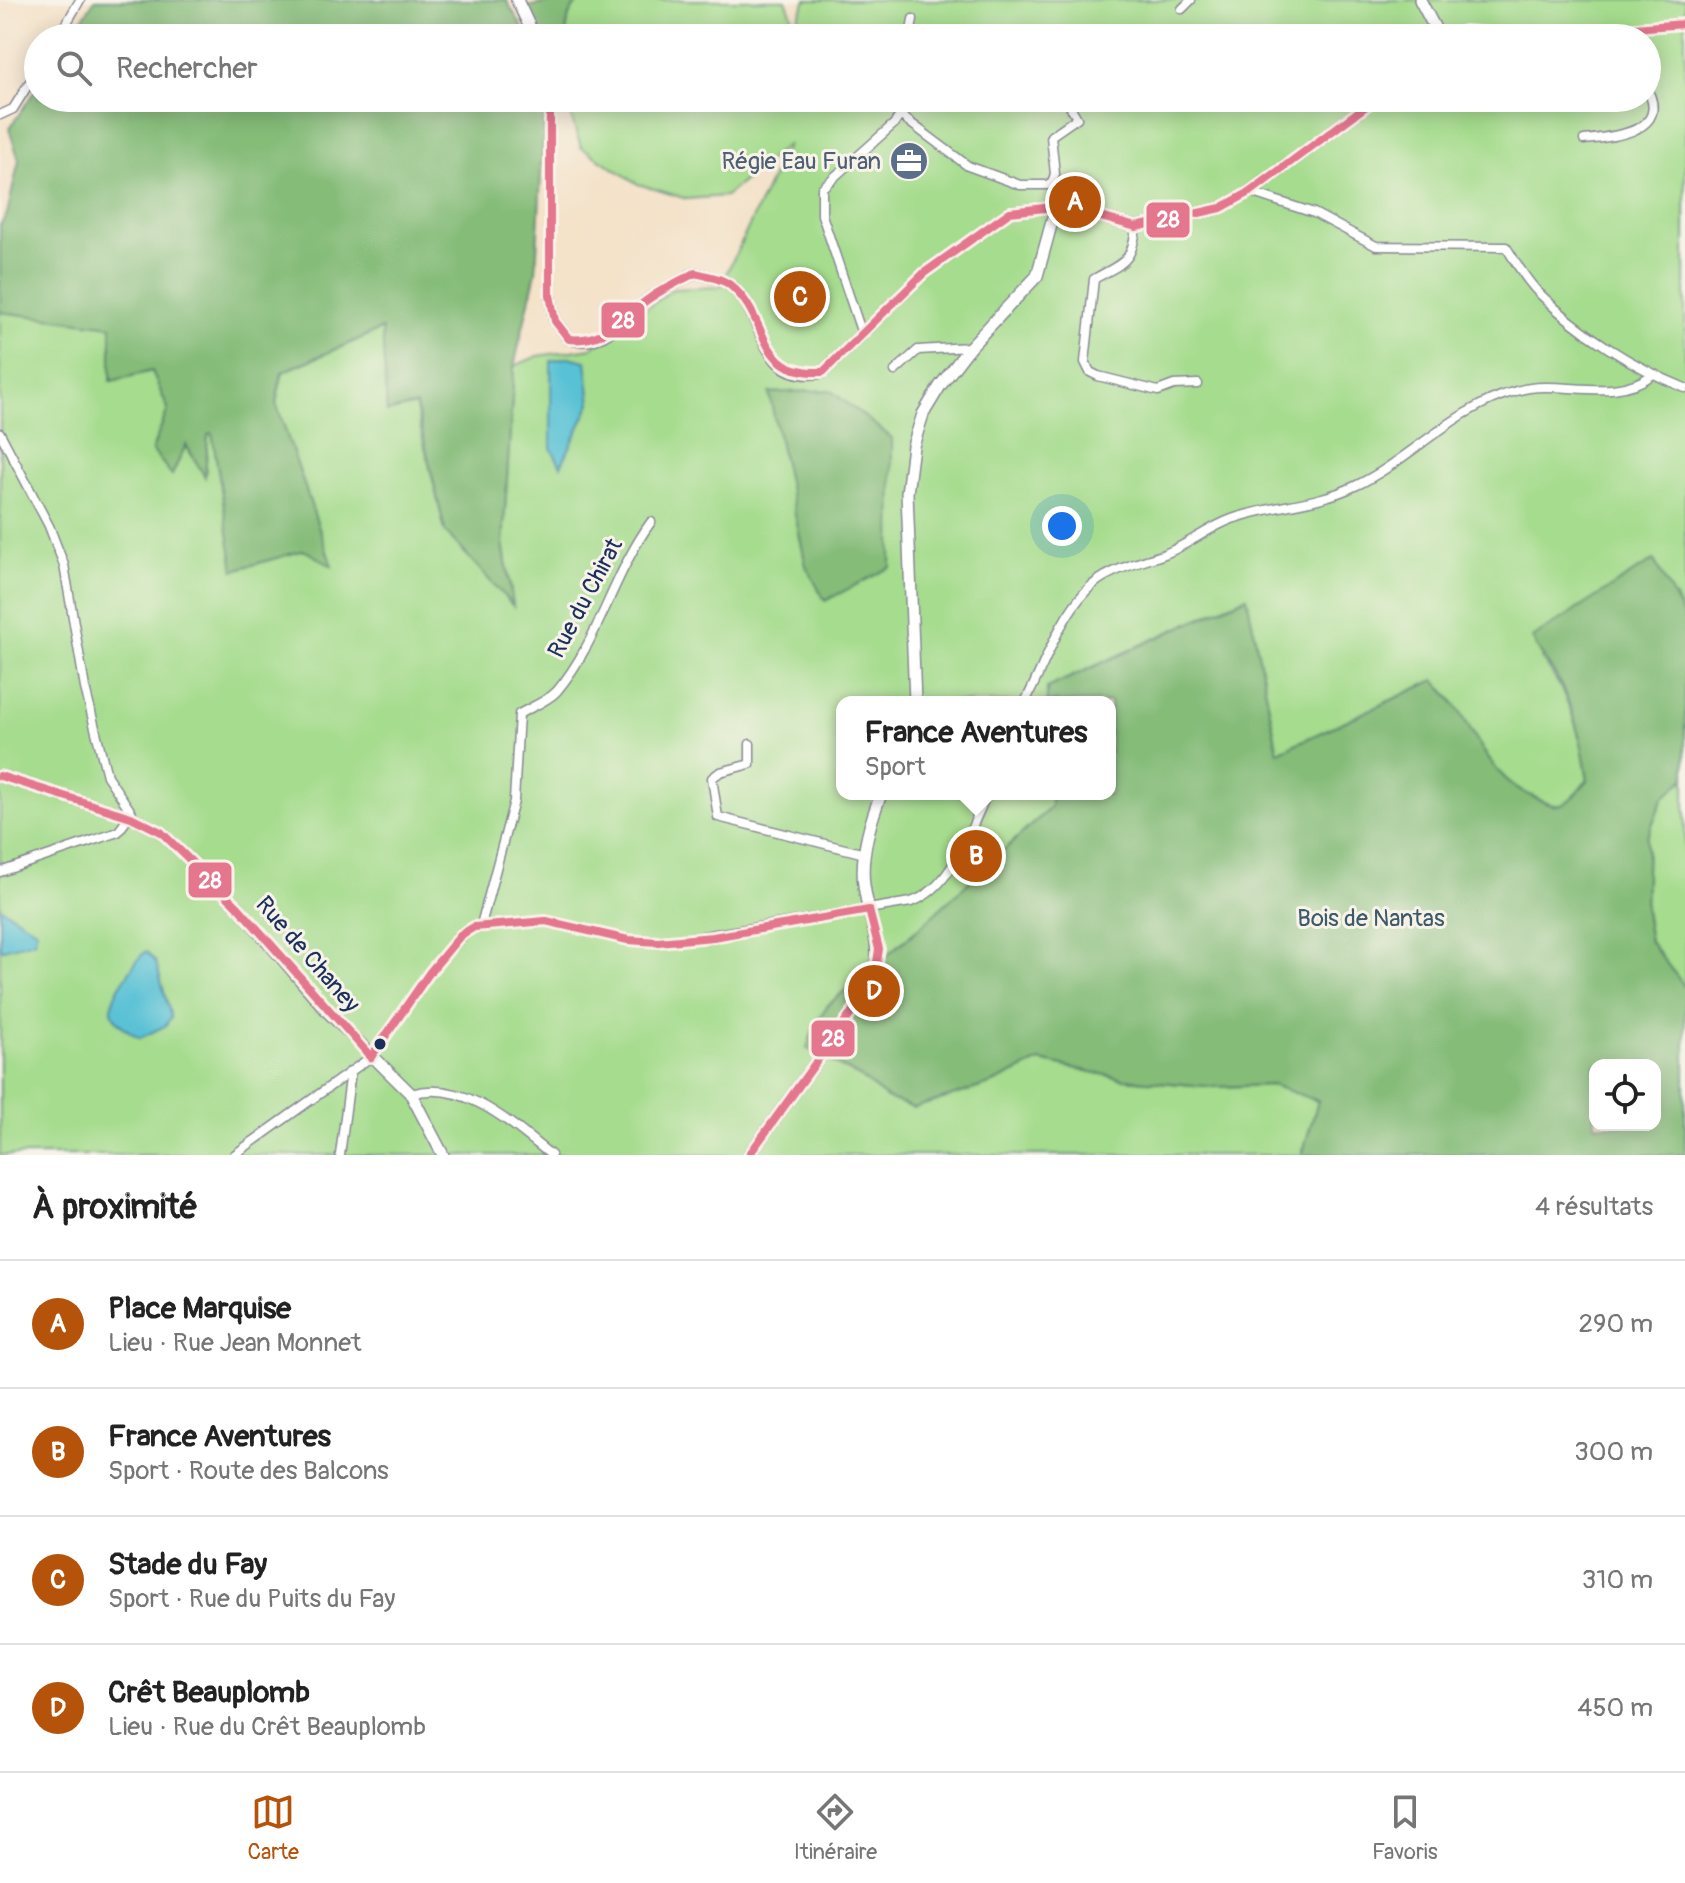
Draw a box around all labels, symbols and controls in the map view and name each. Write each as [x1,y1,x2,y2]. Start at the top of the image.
search box [24,24,1661,112]
icon: search [52,46,96,90]
text: Rechercher [116,50,258,87]
office icon: Régie Eau Furan [888,140,930,182]
place label: Régie Eau Furan [721,147,881,176]
pin: A [1049,172,1101,232]
line badge: 28 [1145,201,1191,239]
text: 28 [1156,206,1180,234]
pin: C [774,267,826,327]
line badge: 28 [600,301,646,339]
text: 28 [611,307,635,335]
your location [1042,506,1082,546]
street label: Rue du Chirat [542,533,629,663]
popup [836,696,1116,800]
text: France Aventures [865,714,1087,751]
text: Sport [865,751,926,783]
pin: B [950,826,1002,886]
line badge: 28 [187,861,233,899]
text: 28 [198,867,222,895]
street label: Rue de Chaney [249,890,366,1018]
park label: Bois de Nantas [1297,904,1445,933]
pin: D [848,961,900,1021]
line badge: 28 [810,1019,856,1058]
text: 28 [821,1025,845,1053]
unlabelled marker [372,1036,388,1052]
map controls [1589,1059,1661,1131]
button: locate [1589,1059,1661,1131]
text: À proximité [32,1186,198,1229]
text: 4 résultats [1535,1191,1653,1223]
text: Place Marquise [108,1290,291,1327]
text: A [50,1308,66,1340]
text: 290 m [1579,1308,1653,1340]
text: Lieu · Rue Jean Monnet [108,1327,362,1359]
text: France Aventures [108,1418,331,1455]
text: B [51,1436,65,1468]
text: 300 m [1574,1436,1653,1468]
text: Sport · Route des Balcons [108,1455,389,1487]
text: Stade du Fay [108,1546,267,1583]
text: C [50,1564,66,1596]
text: 310 m [1582,1564,1653,1596]
text: Sport · Rue du Puits du Fay [108,1583,395,1615]
text: Crêt Beauplomb [108,1674,310,1711]
text: D [50,1692,66,1724]
text: 450 m [1577,1692,1653,1724]
text: Lieu · Rue du Crêt Beauplomb [108,1711,426,1743]
tab: Carte [247,1790,299,1866]
tab: Itinéraire [794,1790,877,1866]
tab: Favoris [1372,1790,1438,1866]

